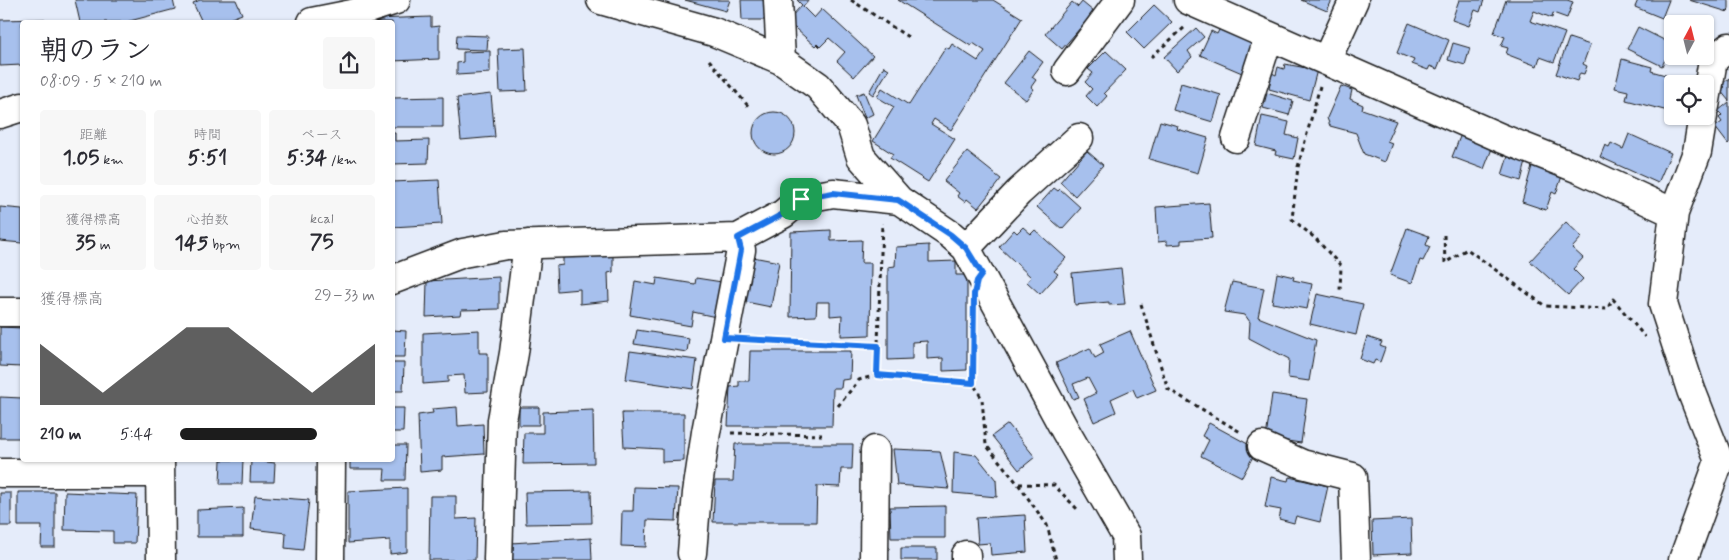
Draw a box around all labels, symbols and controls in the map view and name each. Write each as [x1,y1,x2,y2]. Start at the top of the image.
north arrow [1664,15,1714,65]
map controls [1664,15,1714,125]
text: 朝のラン [40,33,152,70]
button: share [323,37,375,89]
text: 08:09 · 5 × 210 m [40,71,162,92]
button: locate [1664,75,1714,125]
text: 距離 [79,126,107,144]
text: 時間 [193,126,221,144]
text: ペース [301,126,342,144]
text: 1.05 [63,144,99,172]
text: 5:51 [188,144,227,172]
text: 5:34 [286,144,327,172]
text: km [99,151,124,169]
text: /km [327,151,357,169]
pin [780,178,822,220]
icon: arrive [787,185,815,213]
text: kcal [310,210,334,228]
text: 獲得標高 [65,211,121,229]
text: 心拍数 [186,211,228,229]
text: 75 [310,228,334,256]
text: 35 [75,229,96,257]
text: 145 [175,229,208,257]
text: m [96,236,111,254]
text: bpm [208,236,240,254]
text: 29–33 m [314,285,375,306]
text: 獲得標高 [40,289,104,310]
text: 210 m [40,424,81,445]
text: 5:44 [120,424,153,445]

